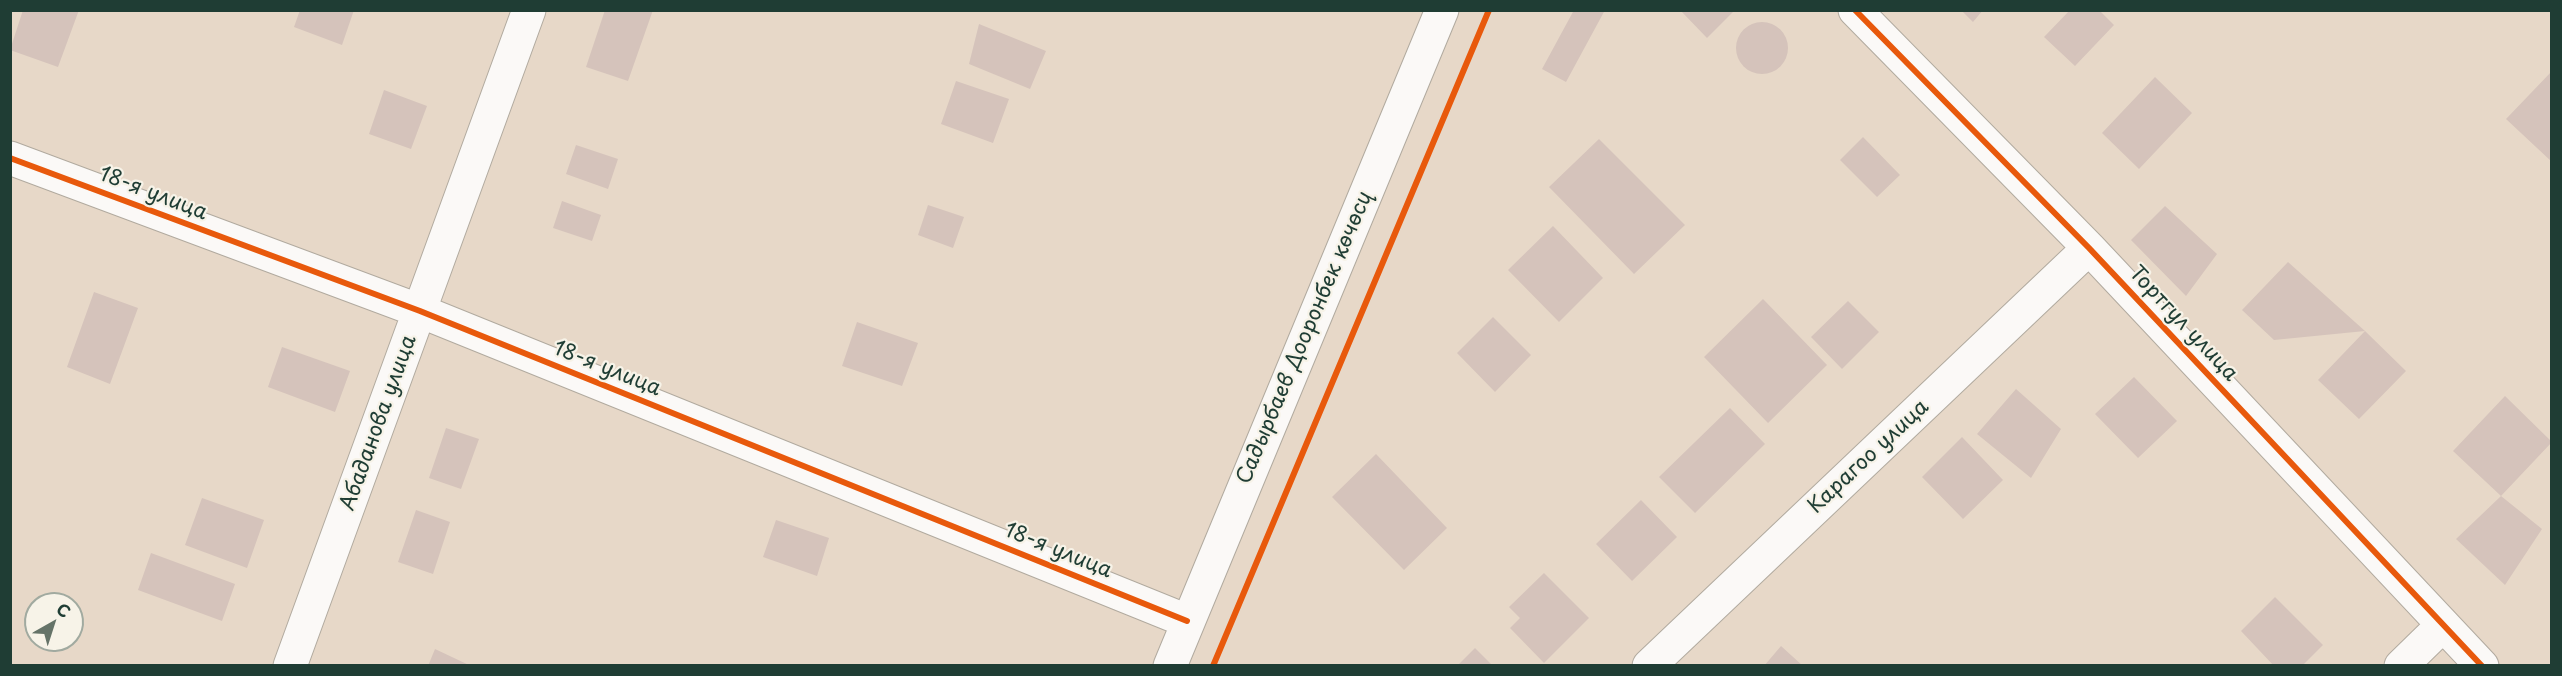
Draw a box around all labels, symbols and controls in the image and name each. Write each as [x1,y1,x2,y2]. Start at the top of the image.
street label: 18-я улица [95,162,211,226]
street label: Садырбаев Дооронбек көчөсү [1232,188,1378,488]
street label: Тортгул улица [2123,261,2243,387]
street label: Абаданова улица [336,332,422,514]
street label: 18-я улица [550,336,664,402]
street label: Карагоо улица [1804,395,1934,519]
street label: 18-я улица [1001,518,1115,584]
north arrow [24,592,84,652]
text: С [52,596,76,623]

